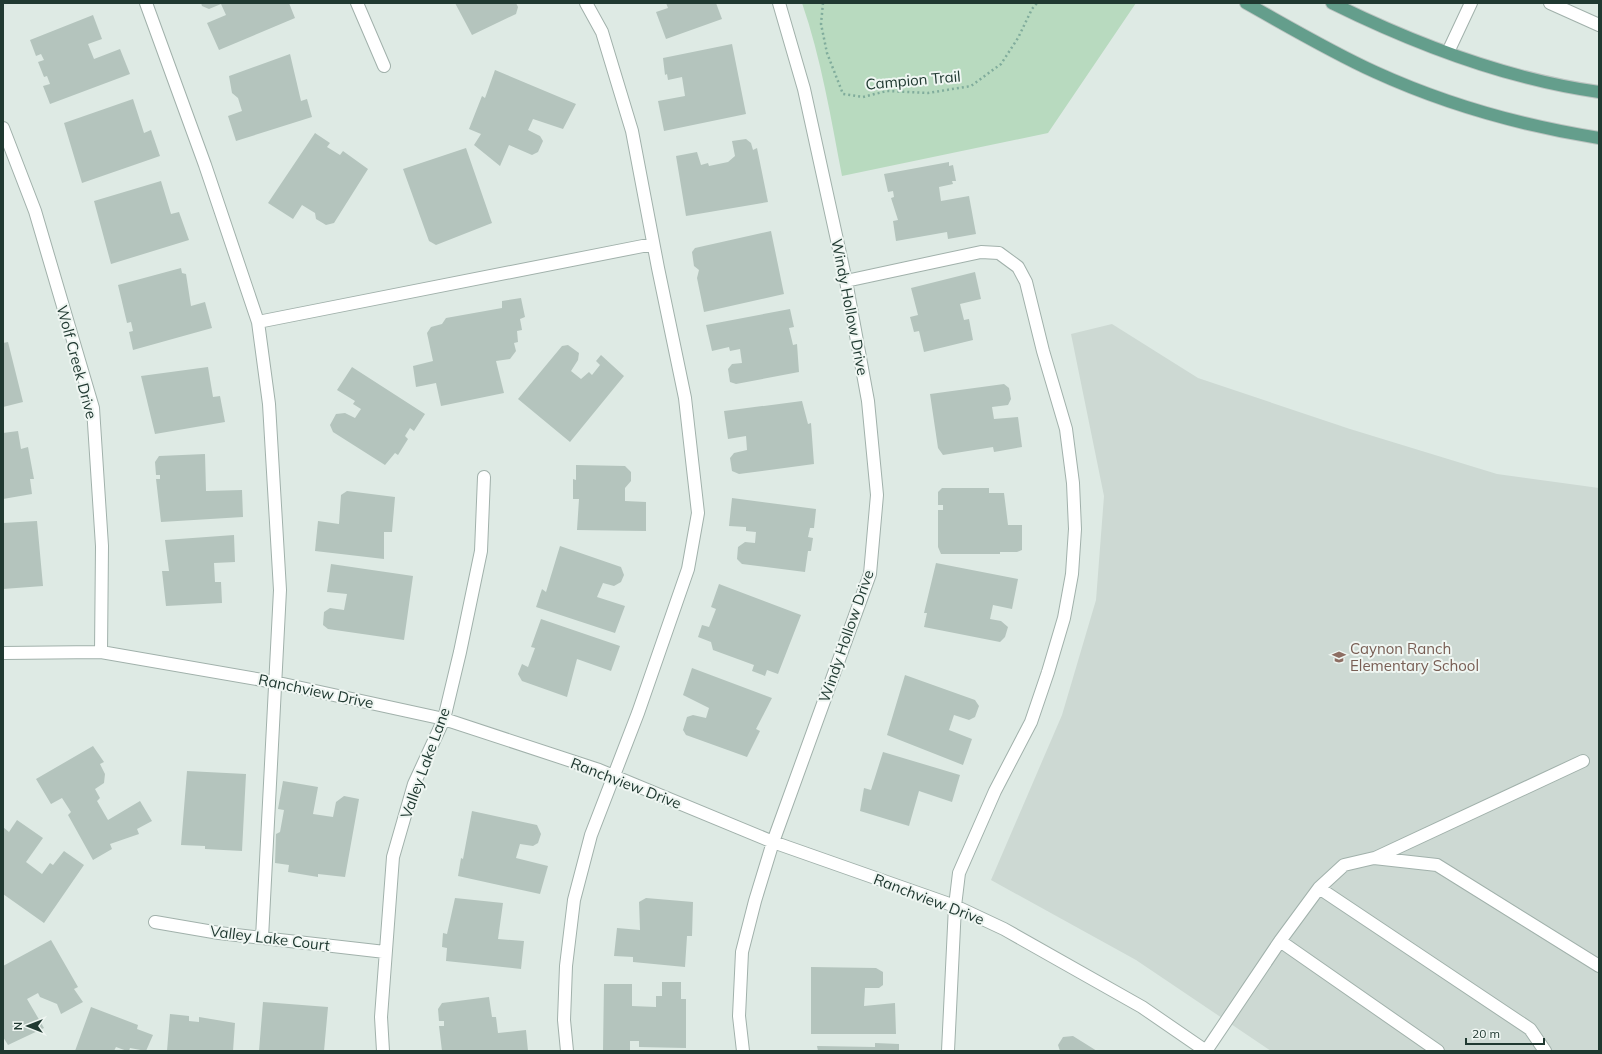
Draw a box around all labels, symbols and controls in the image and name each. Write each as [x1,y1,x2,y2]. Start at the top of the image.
street label: Campion Trail [865,66,961,94]
street label: Windy Hollow Drive [827,237,873,377]
street label: Wolf Creek Drive [53,303,101,421]
street label: Windy Hollow Drive [814,567,878,705]
place label: Caynon Ranch Elementary School [1350,639,1479,675]
school or university icon: Caynon Ranch Elementary School [1331,649,1347,665]
street label: Ranchview Drive [257,670,375,712]
street label: Valley Lake Lane [396,705,454,821]
street label: Ranchview Drive [568,753,684,813]
street label: Ranchview Drive [871,869,987,929]
street label: Valley Lake Court [209,921,331,955]
north arrow [8,1006,48,1046]
scale bar [1466,1020,1544,1046]
text: N [11,1022,25,1030]
text: 20 m [1472,1026,1500,1041]

